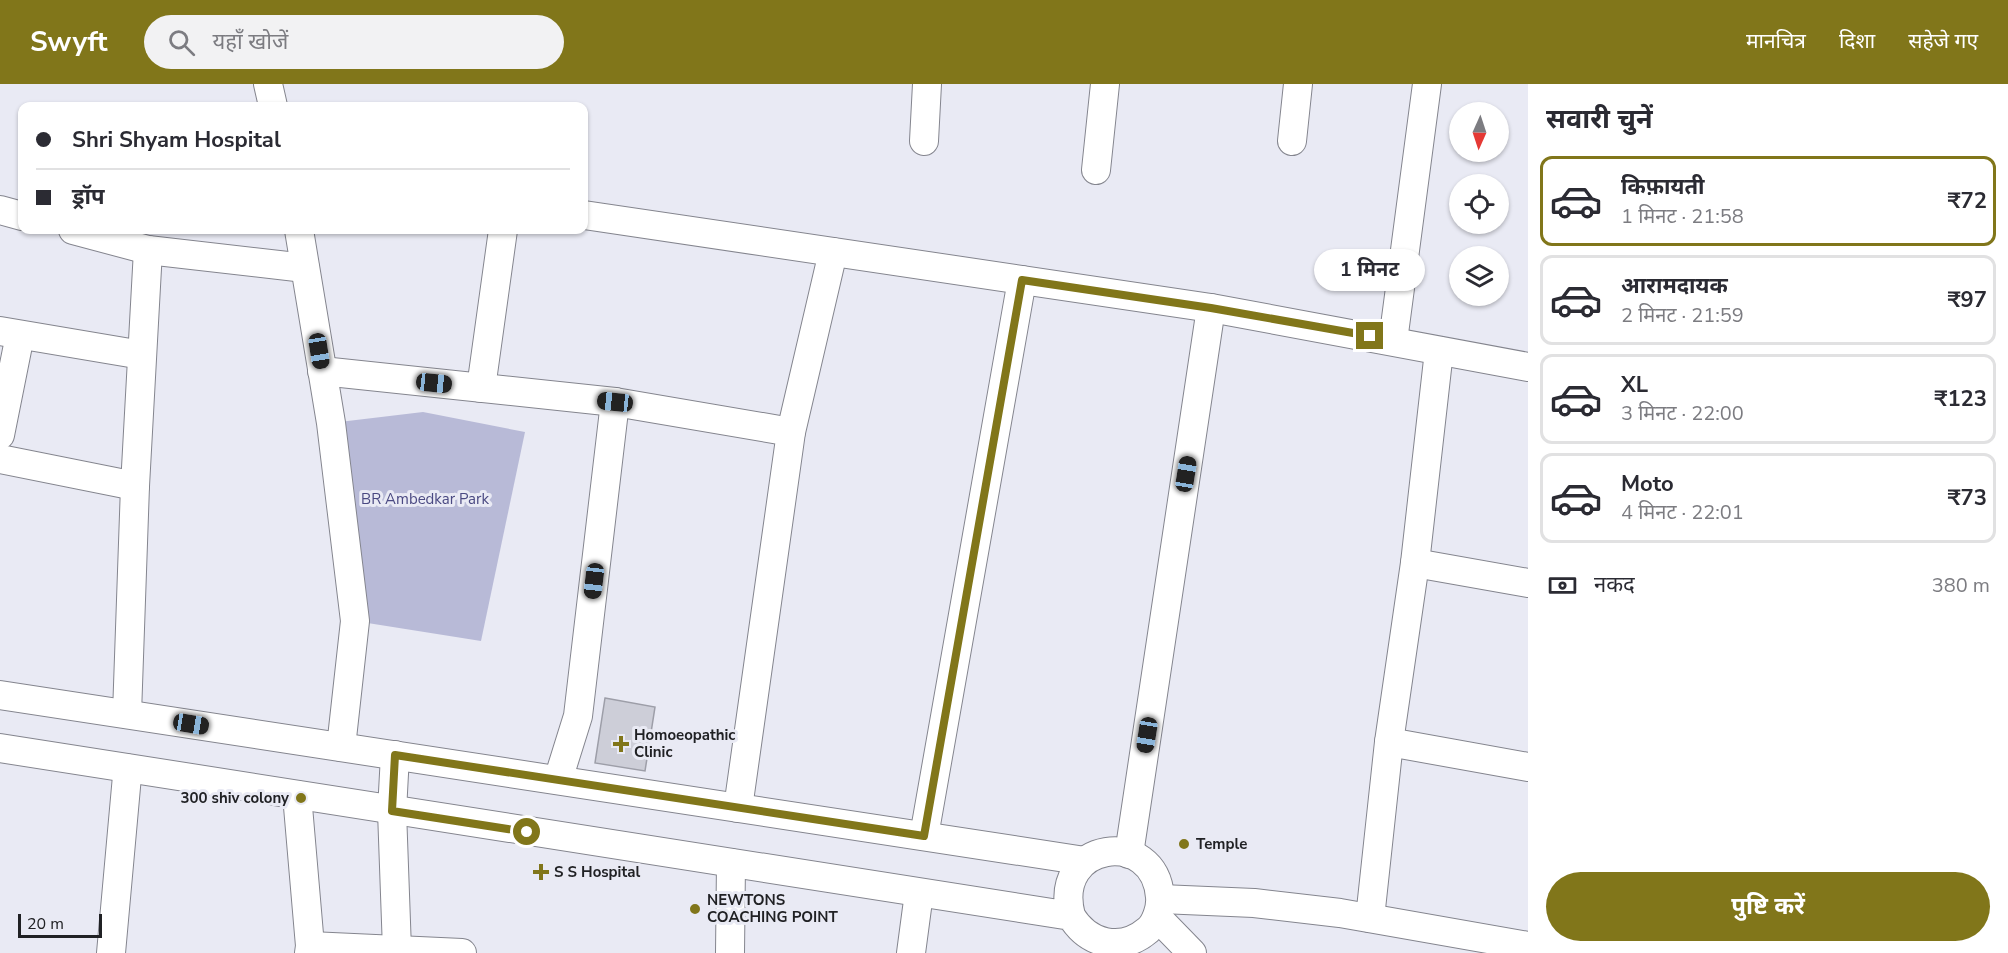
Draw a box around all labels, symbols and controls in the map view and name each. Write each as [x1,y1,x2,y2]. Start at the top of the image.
search box [144,15,564,69]
text: Swyft [30,23,108,61]
icon: search [165,26,198,59]
text: यहाँ खोजें [213,27,288,57]
text: मानचित्र [1746,27,1806,55]
text: दिशा [1839,27,1875,55]
text: सहेजे गए [1908,27,1978,55]
text: सवारी चुनें [1546,101,1653,138]
north arrow [1449,102,1509,162]
map controls [1449,102,1509,306]
text: Shri Shyam Hospital [72,125,281,155]
text: किफ़ायती [1621,172,1705,202]
button: locate [1449,174,1509,234]
icon: car [1549,174,1603,228]
text: ड्रॉप [72,182,105,212]
text: ₹72 [1947,186,1987,216]
text: 1 मिनट · 21:58 [1621,203,1744,230]
button: layers [1449,246,1509,306]
callout: 1 मिनट [1314,249,1426,291]
text: 1 मिनट [1340,256,1399,283]
text: आरामदायक [1621,271,1728,301]
icon: car [1549,273,1603,327]
text: ₹97 [1947,285,1987,315]
text: 2 मिनट · 21:59 [1621,302,1744,329]
route end [1356,322,1383,349]
car [307,332,331,370]
text: XL [1621,370,1648,400]
car [415,372,453,394]
icon: car [1549,372,1603,426]
text: ₹123 [1934,384,1987,414]
car [596,391,634,413]
text: 3 मिनट · 22:00 [1621,400,1744,427]
car [1174,455,1198,493]
text: Moto [1621,469,1674,499]
icon: car [1549,471,1603,525]
text: ₹73 [1947,483,1987,513]
park label: BR Ambedkar Park [361,489,489,509]
text: 4 मिनट · 22:01 [1621,499,1744,526]
car [583,562,605,600]
icon: cash [1546,569,1579,602]
text: नकद [1594,570,1635,600]
text: 380 m [1932,572,1990,599]
car [172,712,210,736]
car [1135,716,1159,754]
place label: Homoeopathic Clinic [634,725,735,762]
marker: Homoeopathic Clinic [612,735,630,753]
place label: 300 shiv colony [181,788,289,808]
marker: 300 shiv colony [294,791,308,805]
route start [513,818,540,845]
place label: Temple [1196,834,1247,854]
marker: Temple [1177,837,1191,851]
place label: S S Hospital [554,862,640,882]
marker: S S Hospital [532,863,550,881]
button: पुष्टि करें [1546,872,1990,941]
place label: NEWTONS COACHING POINT [707,890,839,927]
marker: NEWTONS COACHING POINT [688,902,702,916]
scale bar [18,911,102,938]
text: 20 m [27,913,64,935]

